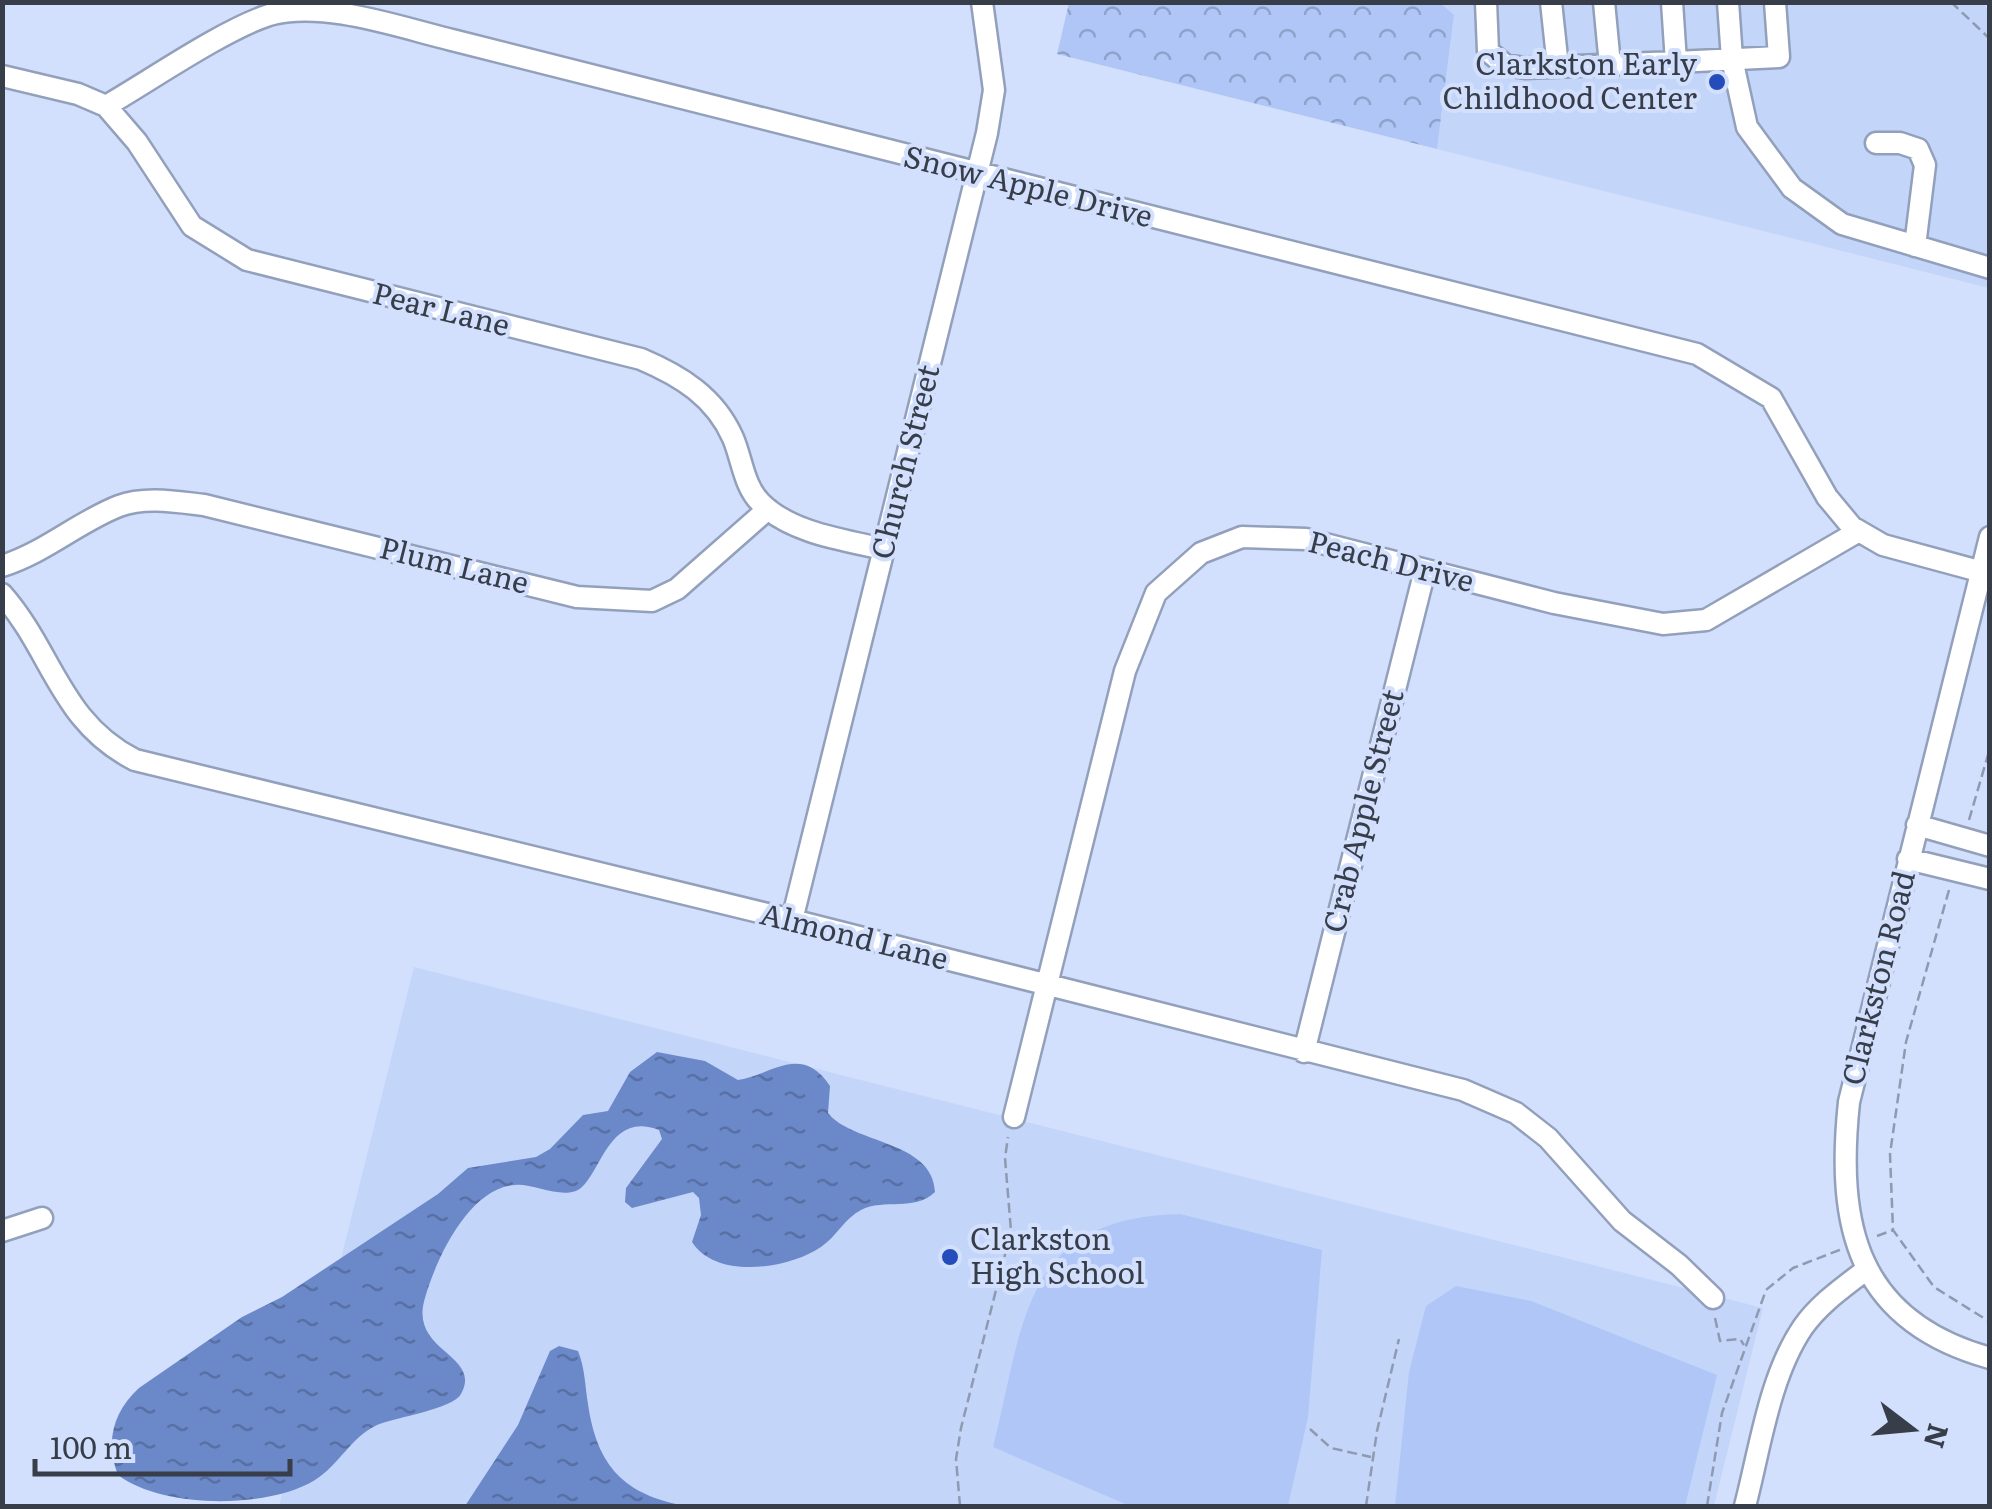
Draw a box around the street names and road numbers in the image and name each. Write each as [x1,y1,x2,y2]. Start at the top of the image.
street label: Snow Apple Drive [900,132,1158,236]
street label: Pear Lane [369,269,515,345]
street label: Church Street [858,359,949,563]
street label: Peach Drive [1304,517,1479,601]
street label: Plum Lane [376,523,534,603]
street label: Crab Apple Street [1310,684,1413,937]
street label: Clarkston Road [1828,865,1924,1089]
street label: Almond Lane [756,889,953,979]

